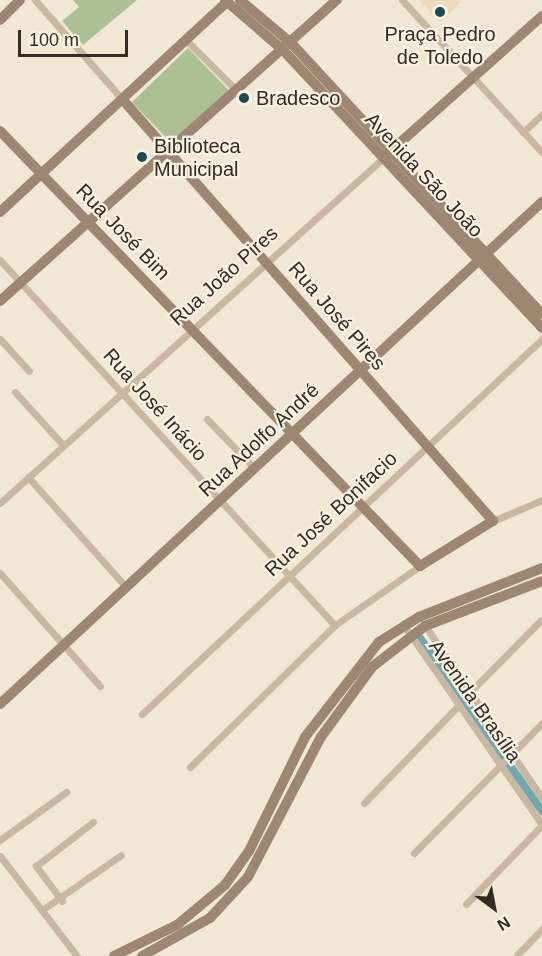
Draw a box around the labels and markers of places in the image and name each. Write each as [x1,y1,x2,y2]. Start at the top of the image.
marker: Praça Pedro de Toledo [433,5,447,19]
place label: Praça Pedro de Toledo [384,22,496,69]
place label: Bradesco [256,86,340,110]
marker: Bradesco [237,91,251,105]
place label: Biblioteca Municipal [154,134,241,181]
marker: Biblioteca Municipal [135,150,149,164]

